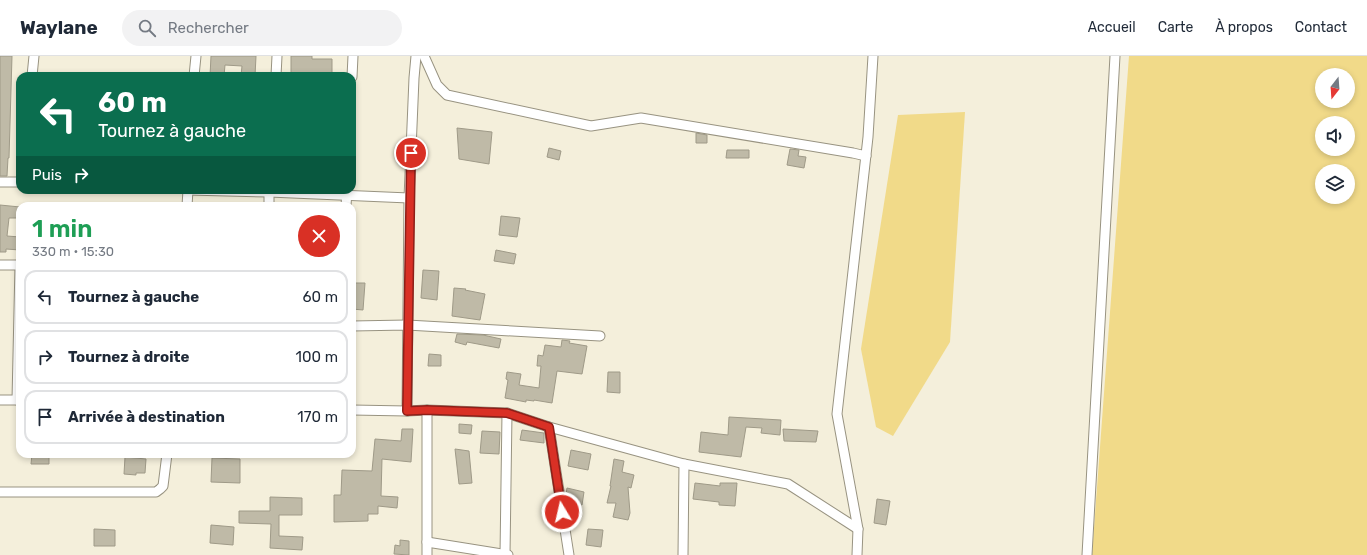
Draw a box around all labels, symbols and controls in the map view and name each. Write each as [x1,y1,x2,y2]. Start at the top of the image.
search box [122,10,402,46]
text: Waylane [20,16,98,39]
icon: search [136,17,158,39]
text: Rechercher [168,19,249,37]
text: Accueil [1088,19,1136,36]
text: Carte [1158,19,1193,36]
text: À propos [1215,19,1273,36]
text: Contact [1295,19,1347,36]
north arrow [1315,68,1355,108]
map controls [1315,68,1355,204]
text: 60 m [98,86,167,119]
icon: left [32,88,84,140]
button: sound [1315,116,1355,156]
text: Tournez à gauche [98,120,246,142]
pin [394,136,428,170]
icon: arrive [400,142,422,164]
icon: right [70,164,92,186]
button: layers [1315,164,1355,204]
text: Puis [32,166,62,184]
text: 1 min [32,215,92,243]
button: close [298,215,340,257]
text: 330 m · 15:30 [32,244,114,259]
icon: left [34,286,56,308]
text: Tournez à gauche [68,288,199,306]
text: 60 m [302,288,338,306]
icon: right [34,346,56,368]
text: Tournez à droite [68,348,189,366]
text: 100 m [296,348,338,366]
icon: arrive [34,406,56,428]
text: Arrivée à destination [68,408,225,426]
text: 170 m [297,408,338,426]
position arrow [541,491,583,533]

